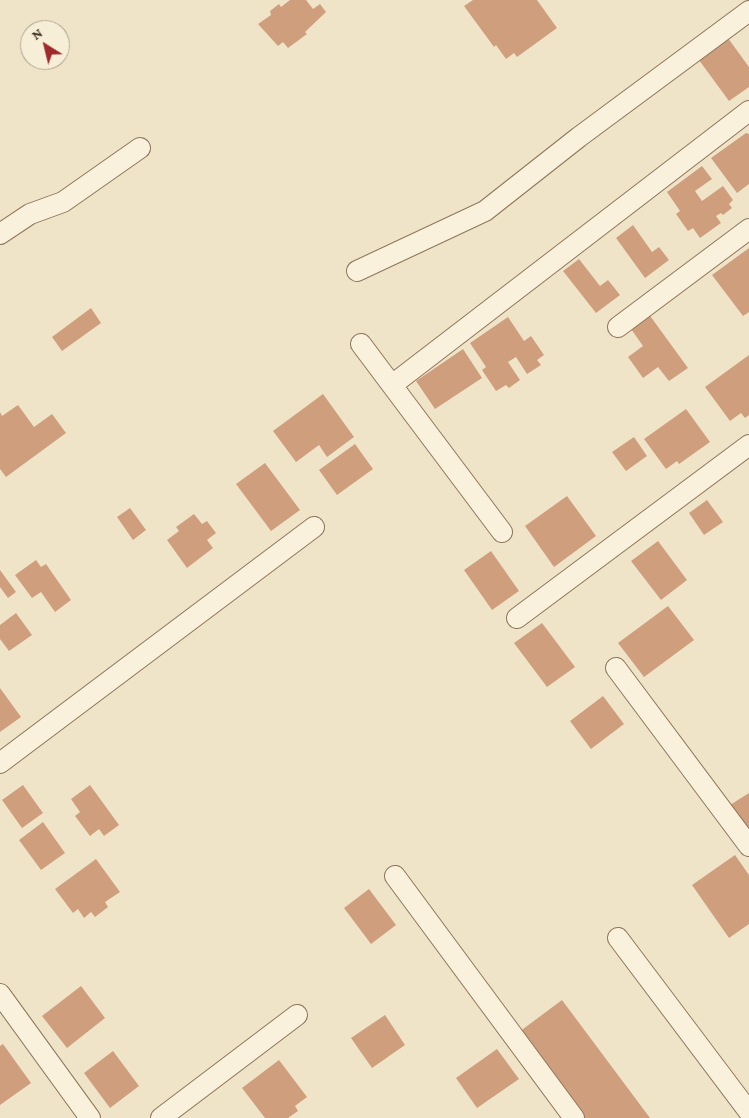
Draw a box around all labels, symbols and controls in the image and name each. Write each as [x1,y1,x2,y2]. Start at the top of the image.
north arrow [20,20,70,70]
text: N [28,24,45,43]

